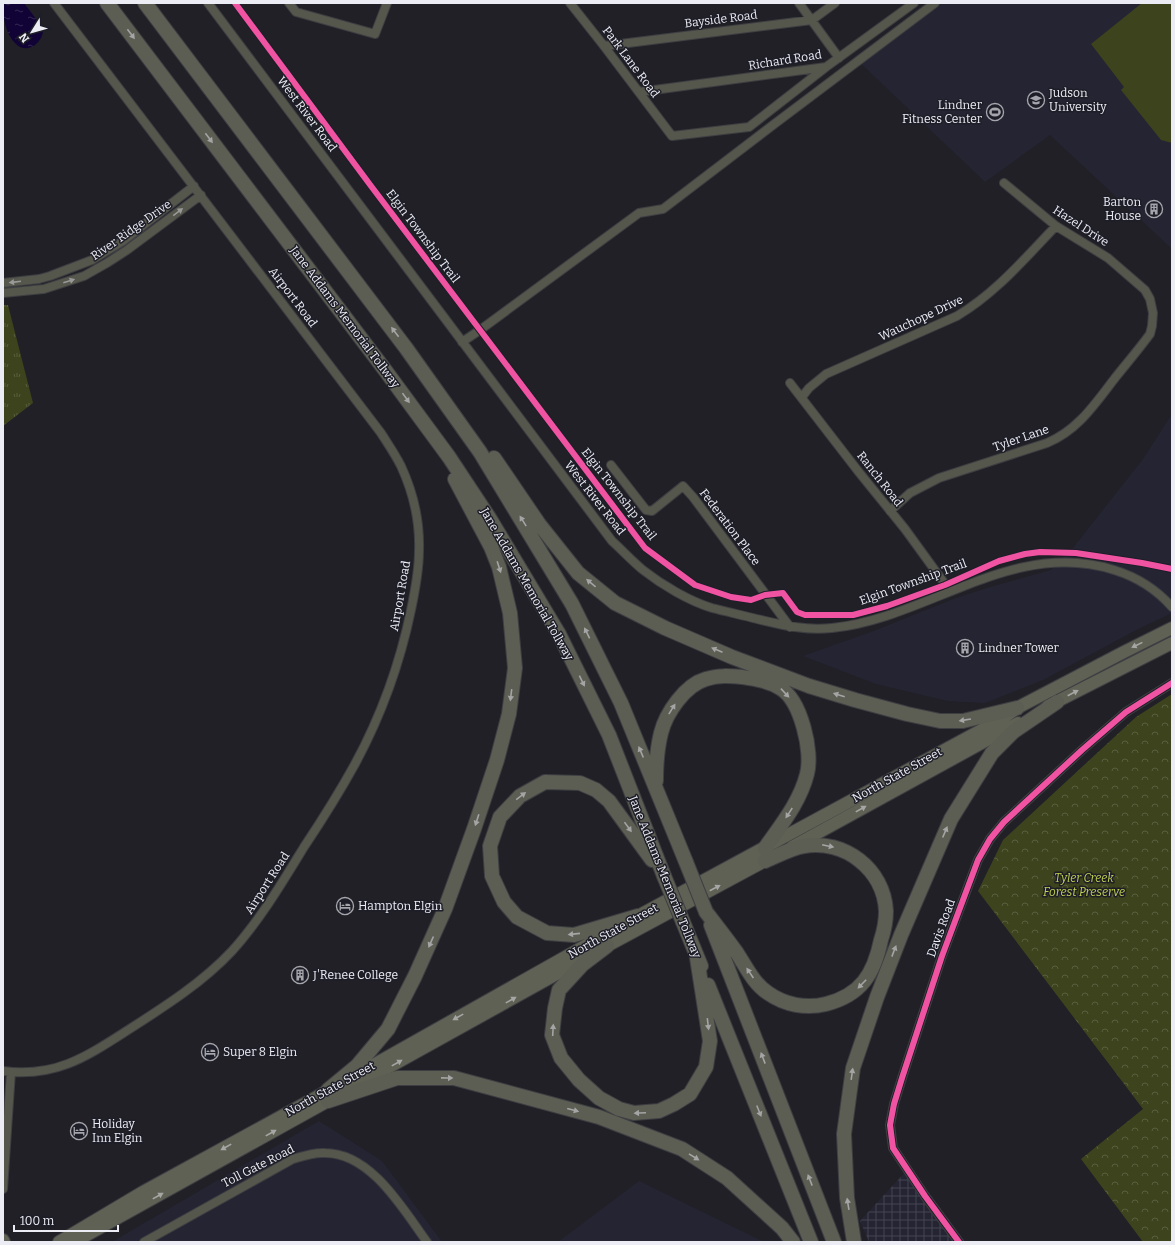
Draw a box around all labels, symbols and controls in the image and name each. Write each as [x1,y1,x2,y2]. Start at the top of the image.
street label: Bayside Road [684,8,758,30]
north arrow [12,12,52,52]
street label: Park Lane Road [600,24,662,100]
one-way arrow [127,29,135,40]
text: N [16,30,32,45]
street label: Richard Road [747,47,823,73]
street label: West River Road [274,74,340,154]
place label: Judson University [1048,86,1107,114]
school or university icon: Judson University [1026,90,1046,110]
place label: Lindner Fitness Center [902,98,983,126]
sports icon: Lindner Fitness Center [985,102,1005,122]
one-way arrow [205,132,214,143]
street label: Elgin Township Trail [383,187,463,286]
place label: Barton House [1103,195,1141,223]
street label: River Ridge Drive [88,197,174,263]
building icon: Barton House [1144,199,1164,219]
street label: Hazel Drive [1050,203,1112,249]
one-way arrow [172,208,183,216]
street label: Jane Addams Memorial Tollway [287,243,403,391]
street label: Airport Road [266,264,320,330]
one-way arrow [63,278,75,284]
one-way arrow [9,279,21,285]
street label: Wauchope Drive [877,292,965,344]
one-way arrow [391,327,399,337]
one-way arrow [402,393,410,403]
street label: Tyler Lane [991,422,1051,454]
street label: Elgin Township Trail [579,445,660,543]
street label: Ranch Road [854,449,906,509]
street label: West River Road [562,458,628,538]
street label: Federation Place [697,486,763,568]
street label: Jane Addams Memorial Tollway [477,504,577,663]
one-way arrow [519,515,526,526]
street label: Elgin Township Trail [858,556,969,608]
street label: Airport Road [387,560,413,632]
one-way arrow [496,561,502,573]
one-way arrow [585,579,596,588]
one-way arrow [584,628,590,639]
building icon: Lindner Tower [955,638,975,658]
place label: Lindner Tower [978,641,1060,655]
one-way arrow [1131,642,1143,649]
one-way arrow [711,647,723,654]
one-way arrow [579,675,585,686]
one-way arrow [780,688,790,698]
one-way arrow [508,689,514,701]
one-way arrow [1067,690,1079,697]
one-way arrow [833,692,845,698]
one-way arrow [668,704,675,715]
one-way arrow [959,717,972,723]
street label: North State Street [850,744,945,805]
one-way arrow [638,746,644,757]
one-way arrow [516,792,527,800]
street label: Jane Addams Memorial Tollway [626,793,704,961]
one-way arrow [855,806,866,813]
one-way arrow [785,807,793,818]
one-way arrow [474,815,480,827]
one-way arrow [624,822,632,833]
one-way arrow [942,826,949,838]
one-way arrow [822,844,835,850]
street label: Airport Road [242,849,292,917]
park label: Tyler Creek Forest Preserve [1043,871,1125,899]
one-way arrow [709,885,721,891]
hotel icon: Hampton Elgin [335,896,355,916]
street label: Davis Road [924,897,958,959]
place label: Hampton Elgin [358,899,443,913]
street label: North State Street [566,900,661,961]
one-way arrow [568,931,580,937]
one-way arrow [427,936,433,948]
one-way arrow [892,945,898,957]
building icon: J'Renee College [290,965,310,985]
place label: J'Renee College [312,968,398,982]
one-way arrow [746,968,754,978]
one-way arrow [857,979,866,989]
one-way arrow [505,996,517,1003]
one-way arrow [452,1014,464,1021]
one-way arrow [705,1018,711,1030]
one-way arrow [549,1023,556,1036]
hotel icon: Super 8 Elgin [200,1042,220,1062]
place label: Super 8 Elgin [223,1045,298,1059]
one-way arrow [760,1052,766,1064]
street label: North State Street [283,1058,378,1119]
one-way arrow [391,1059,403,1066]
one-way arrow [849,1068,855,1080]
one-way arrow [441,1075,454,1081]
one-way arrow [756,1105,762,1117]
one-way arrow [567,1107,579,1113]
one-way arrow [634,1109,646,1116]
place label: Holiday Inn Elgin [92,1117,143,1145]
hotel icon: Holiday Inn Elgin [69,1121,89,1141]
one-way arrow [265,1129,277,1136]
street label: Toll Gate Road [220,1142,296,1190]
one-way arrow [220,1143,232,1150]
one-way arrow [689,1153,699,1161]
one-way arrow [807,1174,813,1185]
one-way arrow [152,1192,164,1199]
one-way arrow [845,1197,851,1210]
scale bar [14,1207,118,1233]
text: 100 m [20,1214,55,1228]

